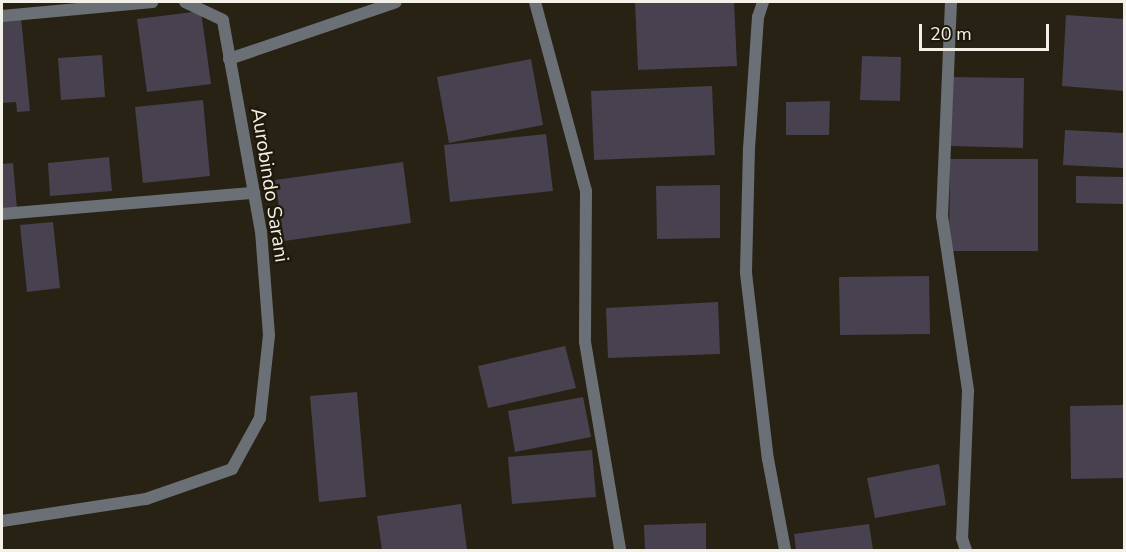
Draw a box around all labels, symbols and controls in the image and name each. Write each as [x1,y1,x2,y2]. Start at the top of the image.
scale bar [922,12,1052,50]
text: 20 m [930,22,972,46]
street label: Aurobindo Sarani [246,106,294,264]

